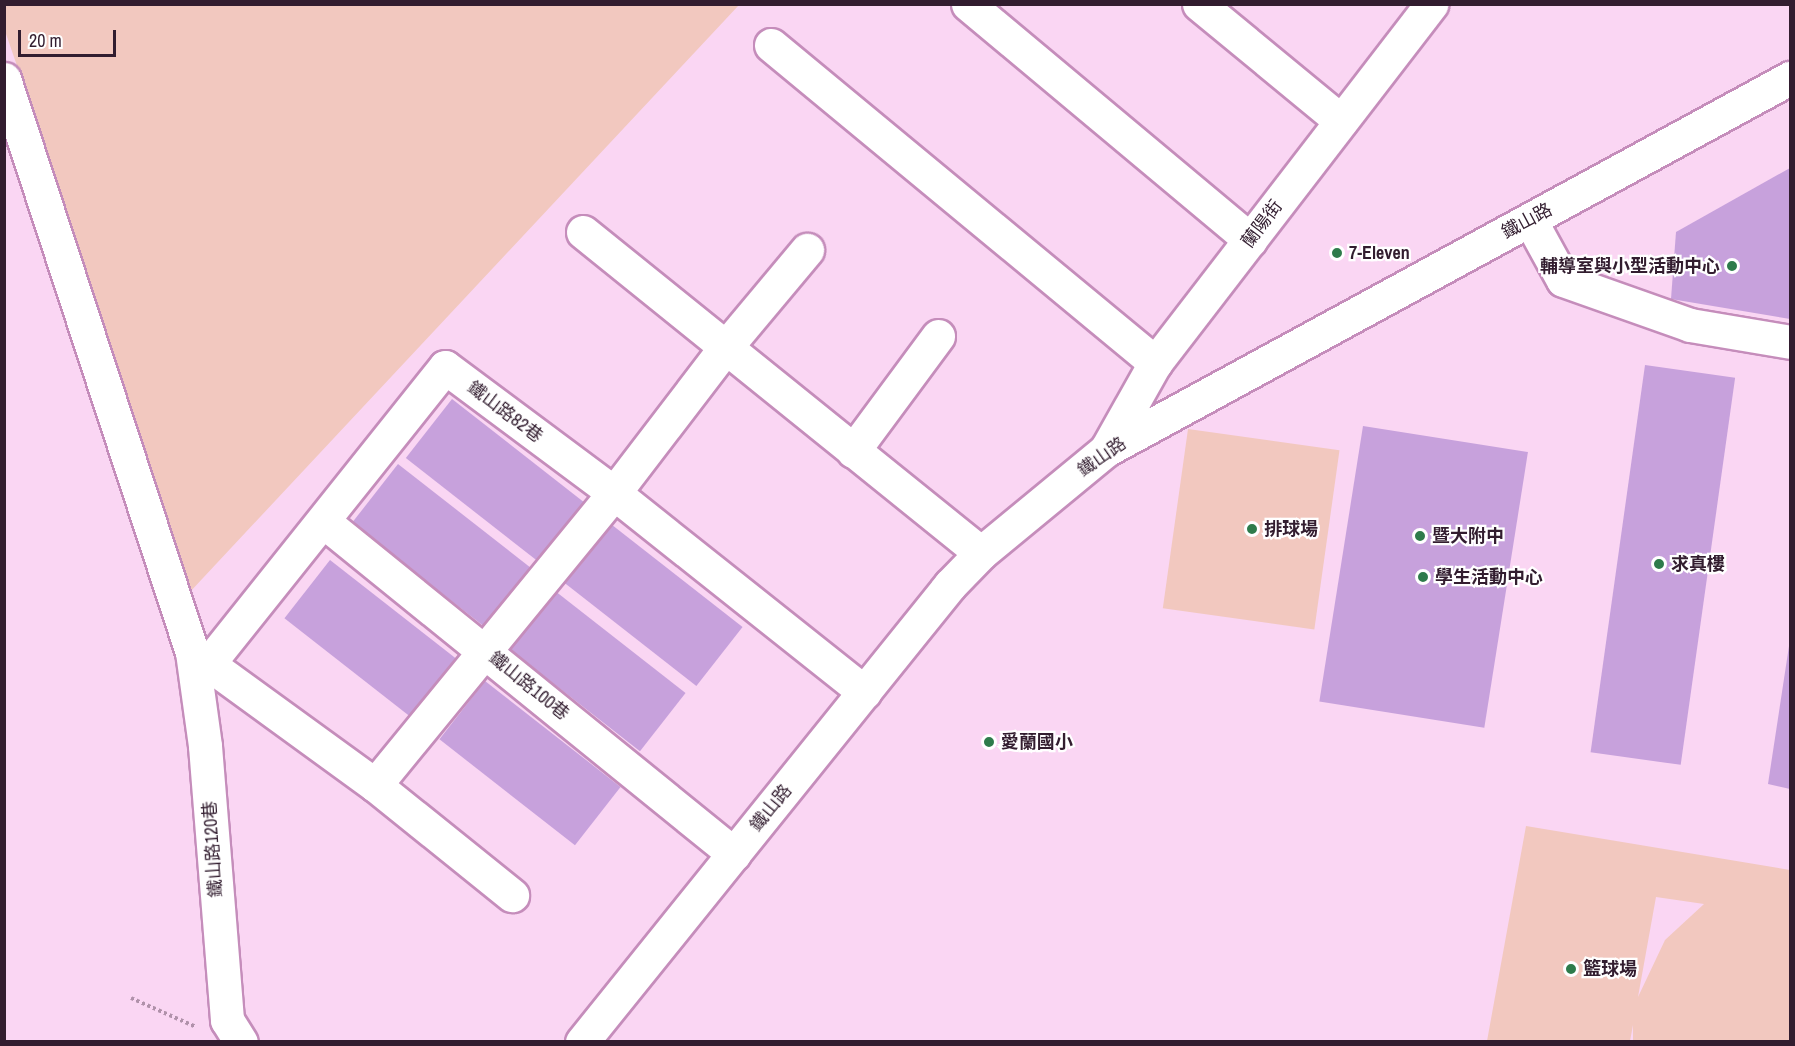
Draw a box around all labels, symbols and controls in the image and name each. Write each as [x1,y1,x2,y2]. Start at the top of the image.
scale bar [21,18,118,56]
text: 20 m [29,28,62,53]
street label: 蘭陽街 [1237,196,1287,252]
street label: 鐵山路 [1498,199,1556,243]
place label: 7-Eleven [1349,242,1410,264]
marker: 7-Eleven [1330,246,1344,260]
place label: 輔導室與小型活動中心 [1540,255,1720,277]
marker: 輔導室與小型活動中心 [1725,259,1739,273]
street label: 鐵山路82巷 [463,377,547,447]
street label: 鐵山路 [1074,433,1130,481]
place label: 排球場 [1264,518,1318,540]
marker: 排球場 [1245,522,1259,536]
place label: 暨大附中 [1432,525,1504,547]
marker: 暨大附中 [1413,529,1427,543]
place label: 求真樓 [1671,553,1725,575]
marker: 求真樓 [1652,557,1666,571]
place label: 學生活動中心 [1435,566,1543,588]
marker: 學生活動中心 [1416,570,1430,584]
street label: 鐵山路100巷 [485,647,573,725]
place label: 愛蘭國小 [1001,731,1073,753]
marker: 愛蘭國小 [982,735,996,749]
street label: 鐵山路 [746,780,796,836]
street label: 鐵山路120巷 [199,800,227,898]
place label: 籃球場 [1583,958,1637,980]
marker: 籃球場 [1564,962,1578,976]

